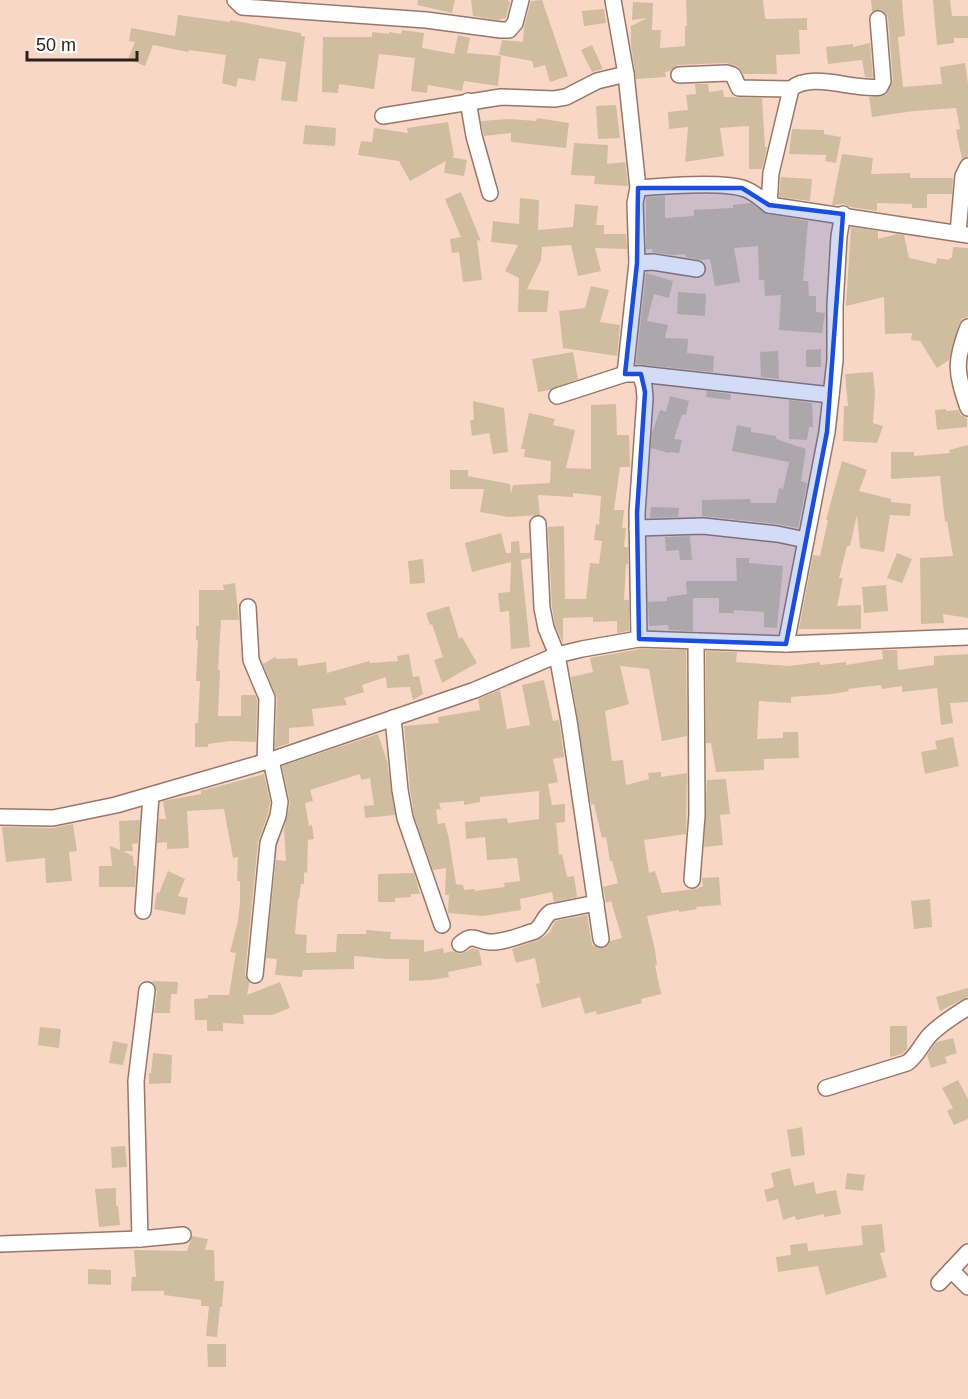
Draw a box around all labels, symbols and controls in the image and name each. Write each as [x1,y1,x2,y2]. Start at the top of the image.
scale bar [27,24,136,62]
text: 50 m [36,35,76,55]

